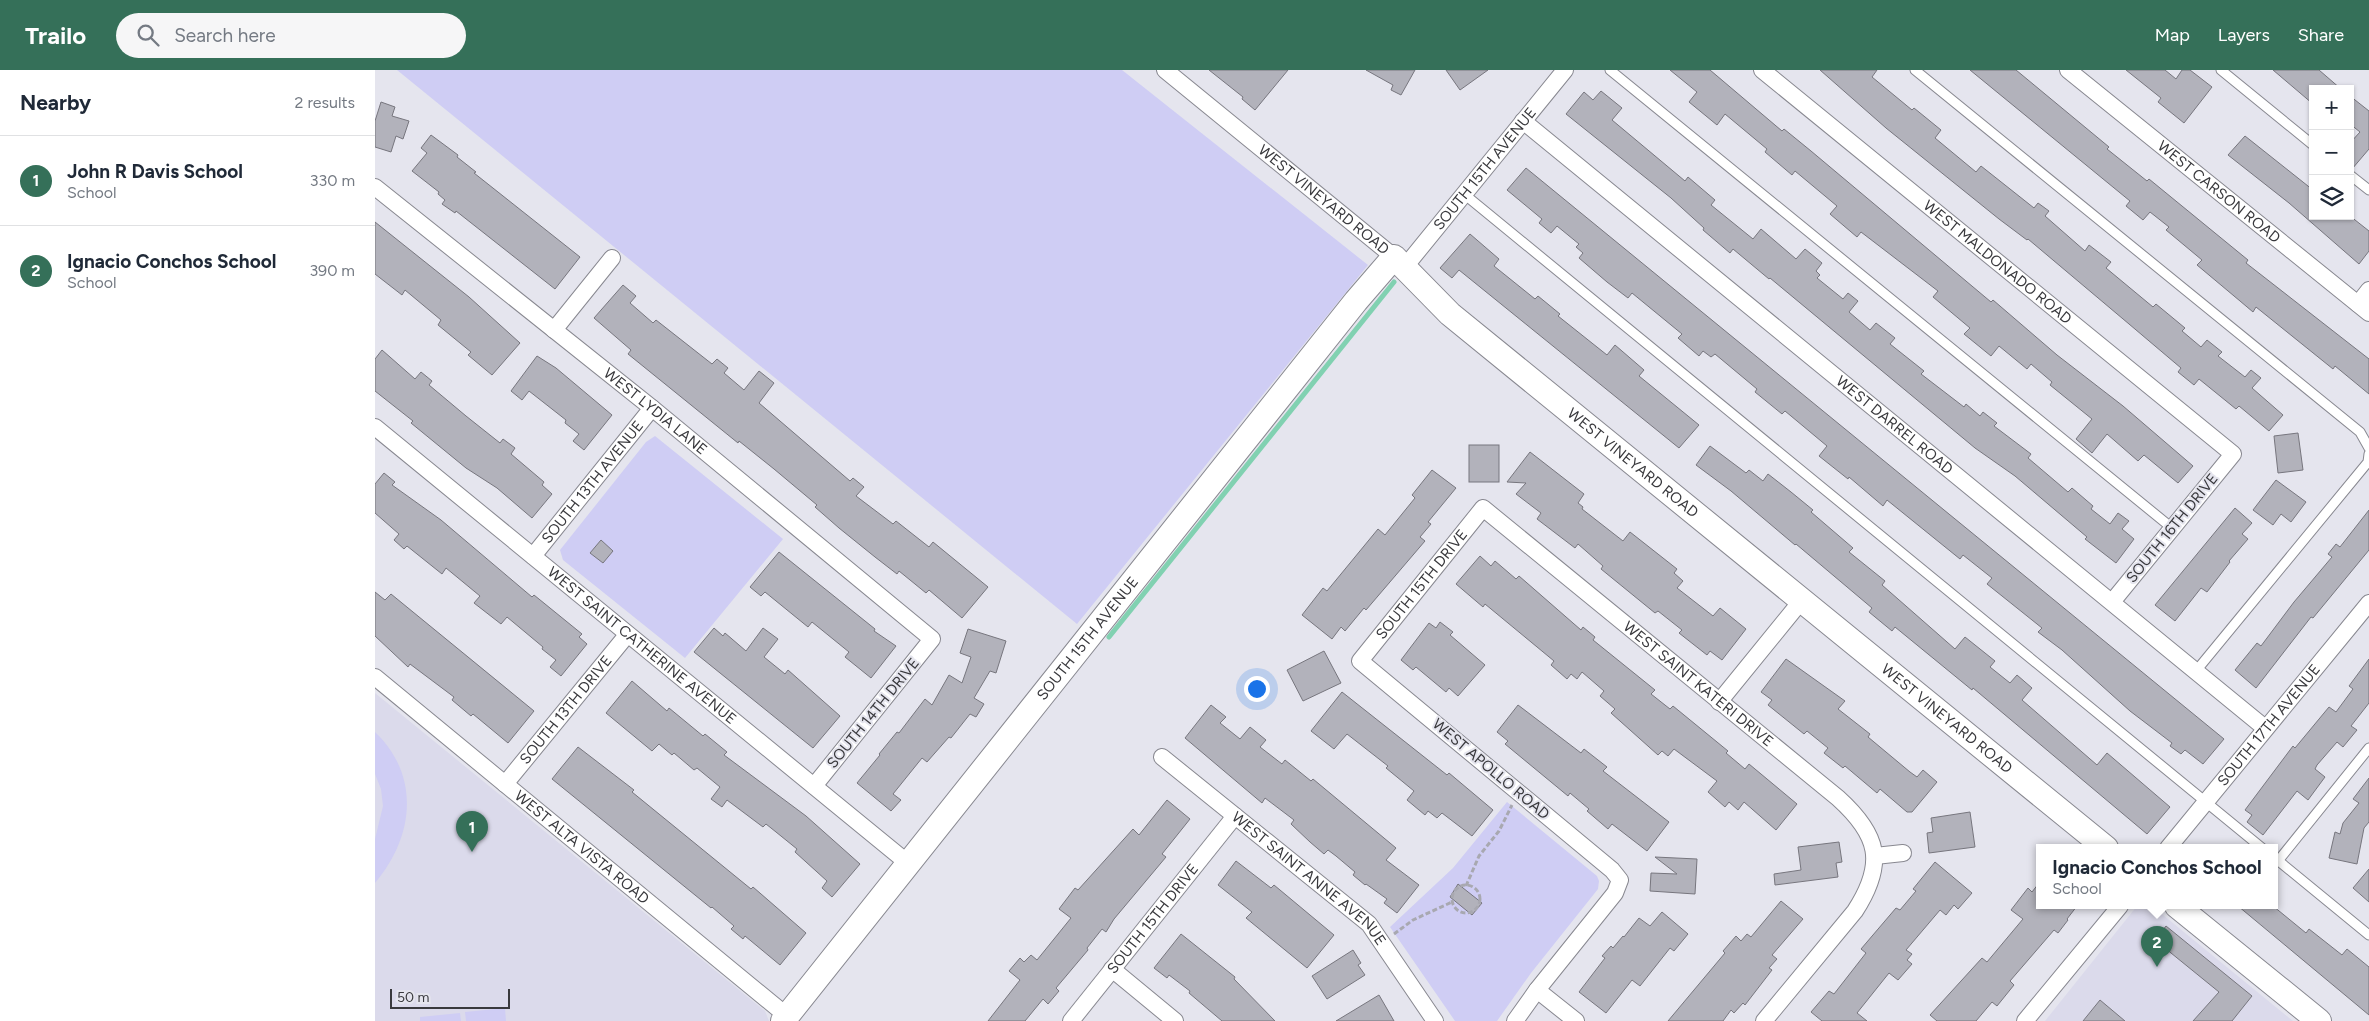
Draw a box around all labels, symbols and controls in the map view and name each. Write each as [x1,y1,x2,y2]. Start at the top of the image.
search box [116,13,466,58]
text: Trailo [25,21,86,50]
icon: search [134,21,162,49]
text: Search here [174,24,276,47]
text: Map [2155,24,2190,46]
text: Layers [2218,24,2270,46]
text: Share [2298,24,2344,46]
map controls [2309,85,2354,220]
button: + [2309,85,2354,130]
text: Nearby [20,90,91,115]
text: 2 results [295,93,355,112]
street label: SOUTH 15TH AVENUE [1430,104,1540,234]
button: − [2309,130,2354,175]
street label: WEST CARSON ROAD [2154,137,2284,247]
street label: WEST VINEYARD ROAD [1255,141,1393,258]
text: John R Davis School [67,160,243,183]
text: 1 [33,171,39,190]
text: 330 m [310,171,355,190]
button: layers [2309,175,2354,220]
text: School [67,183,117,202]
street label: WEST MALDONADO ROAD [1920,196,2075,328]
text: Ignacio Conchos School [67,250,276,273]
text: 2 [31,261,41,280]
text: 390 m [309,261,355,280]
text: School [67,273,117,292]
street label: WEST LYDIA LANE [600,364,711,459]
street label: WEST DARREL ROAD [1832,372,1957,478]
street label: WEST VINEYARD ROAD [1564,404,1702,521]
street label: SOUTH 13TH AVENUE [538,417,647,547]
street label: SOUTH 16TH DRIVE [2122,470,2222,586]
street label: SOUTH 15TH DRIVE [1372,526,1471,643]
street label: WEST SAINT CATHERINE AVENUE [544,563,740,728]
street label: SOUTH 15TH AVENUE [1033,573,1142,704]
street label: WEST SAINT KATERI DRIVE [1620,617,1777,750]
street label: SOUTH 13TH DRIVE [516,652,616,768]
street label: SOUTH 14TH DRIVE [823,654,923,772]
street label: WEST VINEYARD ROAD [1878,660,2016,777]
street label: SOUTH 17TH AVENUE [2214,661,2324,790]
your location [1244,676,1270,702]
street label: WEST APOLLO ROAD [1429,715,1553,823]
street label: WEST ALTA VISTA ROAD [511,787,653,908]
street label: WEST SAINT ANNE AVENUE [1228,808,1390,949]
pin: 1 [456,811,488,852]
popup [2036,844,2278,909]
text: Ignacio Conchos School [2052,856,2262,879]
street label: SOUTH 15TH DRIVE [1103,860,1202,977]
text: School [2052,879,2102,898]
pin: 2 [2141,926,2173,967]
scale bar [390,986,510,1009]
text: 50 m [397,989,429,1006]

